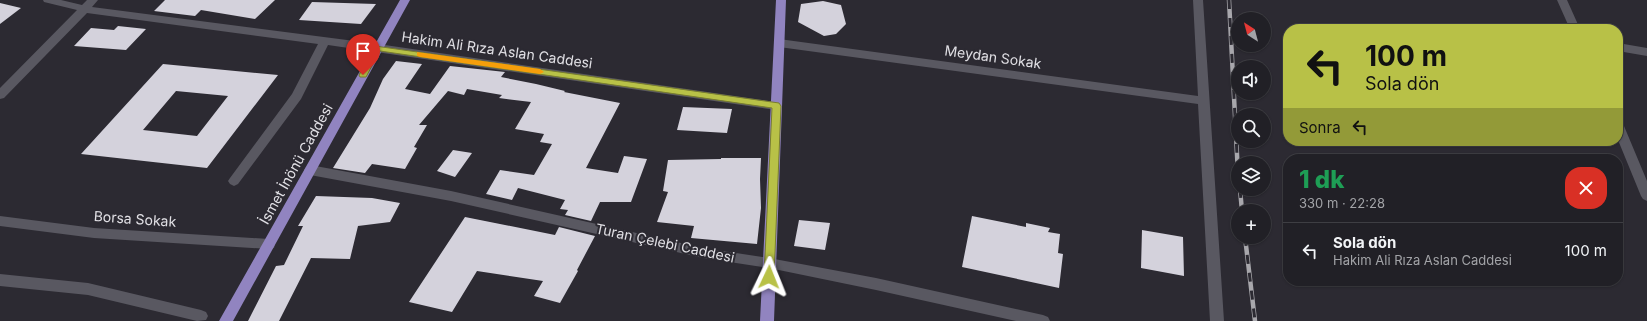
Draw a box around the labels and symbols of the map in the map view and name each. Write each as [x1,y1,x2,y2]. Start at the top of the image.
north arrow [1231,12,1271,52]
street label: Hakim Ali Rıza Aslan Caddesi [401,28,594,71]
pin [346,34,380,75]
street label: Meydan Sokak [944,41,1043,72]
street label: İsmet İnönü Caddesi [255,101,336,227]
street label: Borsa Sokak [93,207,177,230]
street label: Turan Çelebi Caddesi [594,219,736,266]
position arrow [748,256,790,298]

